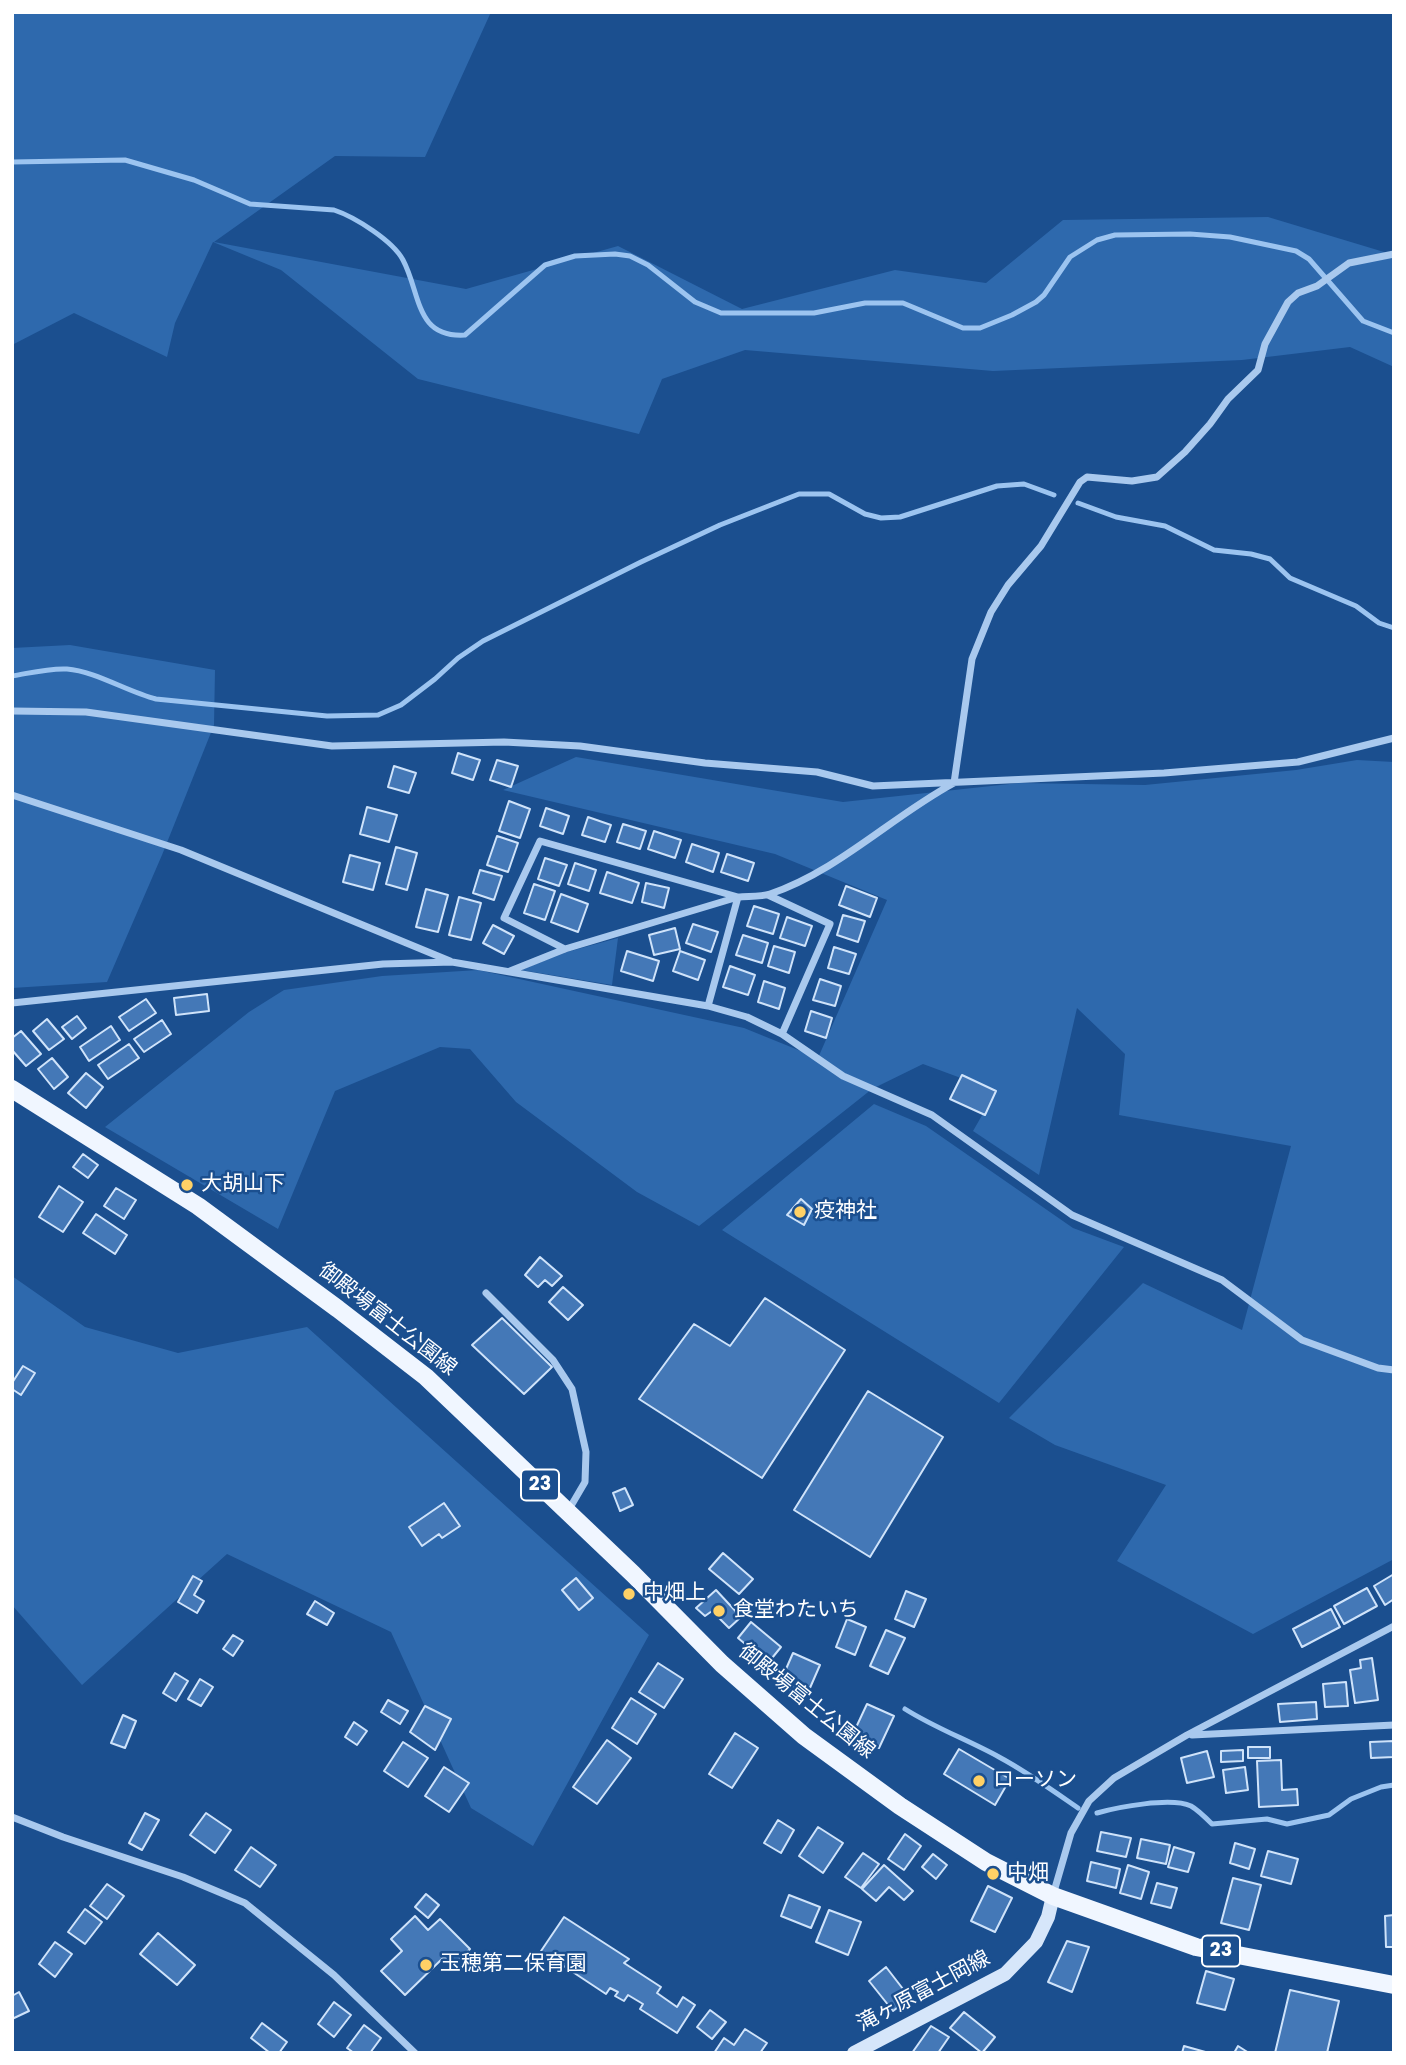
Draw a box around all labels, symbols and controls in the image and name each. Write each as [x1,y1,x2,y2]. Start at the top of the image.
place label: 大胡山下 [201,1172,285,1198]
marker: 大胡山下 [179,1177,195,1193]
place label: 疫神社 [814,1199,877,1225]
marker: 疫神社 [792,1204,808,1220]
street label: 御殿場富士公園線 [313,1258,461,1382]
road number: 23 [521,1470,559,1500]
place label: 中畑上 [643,1581,706,1607]
marker: 中畑上 [621,1586,637,1602]
place label: 食堂わたいち [733,1598,859,1624]
marker: 食堂わたいち [711,1603,727,1619]
street label: 御殿場富士公園線 [733,1639,879,1765]
place label: ローソン [993,1768,1077,1794]
marker: ローソン [971,1773,987,1789]
place label: 中畑 [1007,1861,1049,1887]
marker: 中畑 [985,1866,1001,1882]
road number: 23 [1202,1936,1240,1966]
street label: 滝ヶ原富士岡線 [853,1946,995,2038]
place label: 玉穂第二保育園 [440,1952,587,1978]
marker: 玉穂第二保育園 [418,1957,434,1973]

